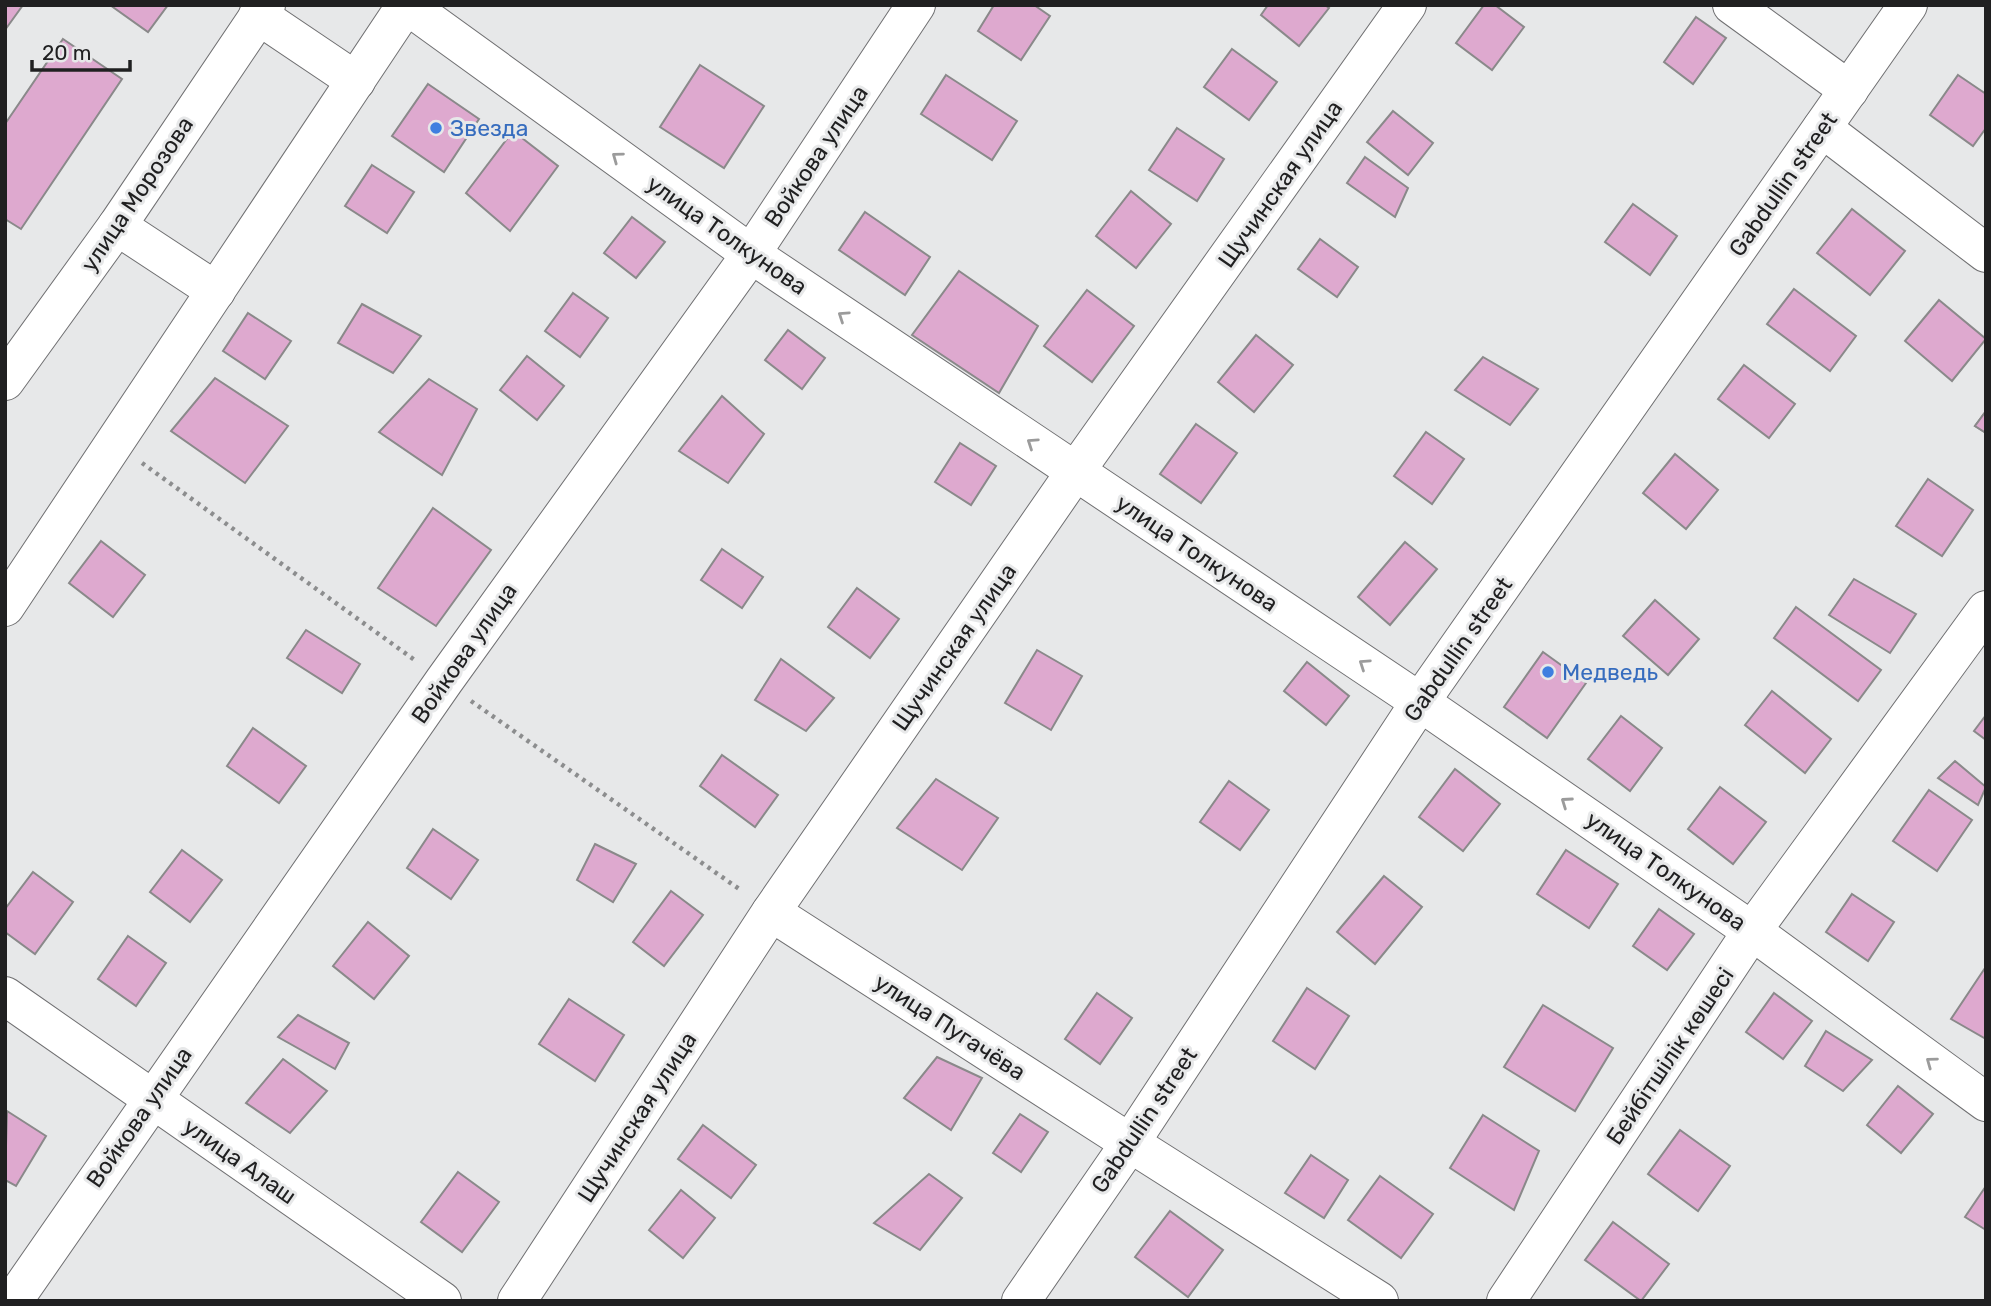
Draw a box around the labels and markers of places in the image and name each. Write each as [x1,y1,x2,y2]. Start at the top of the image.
place label: Звезда [450,114,528,142]
marker: Звезда [428,120,444,136]
place label: Медведь [1562,658,1658,686]
marker: Медведь [1540,664,1556,680]

